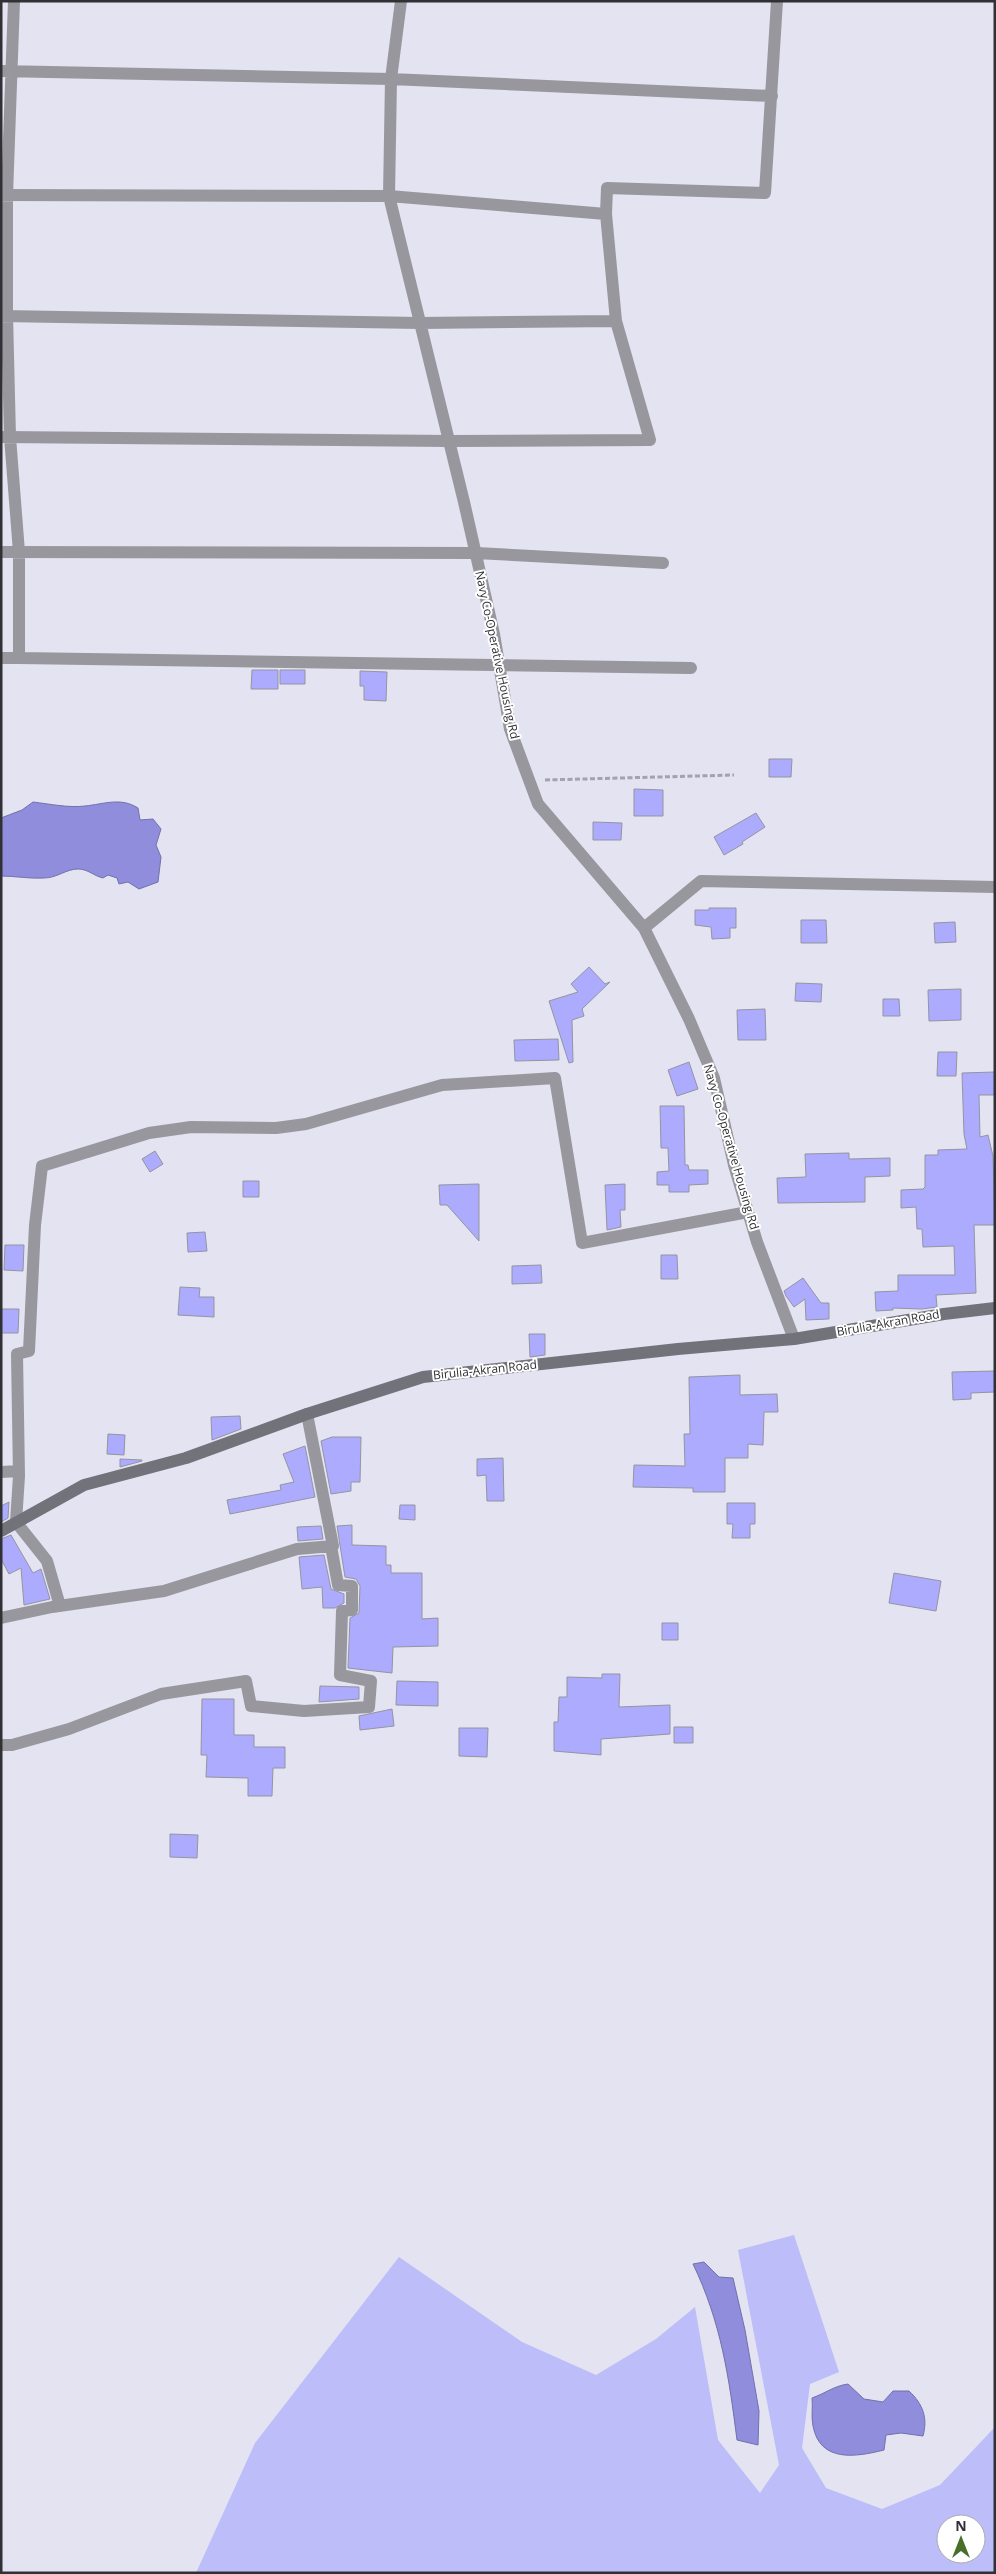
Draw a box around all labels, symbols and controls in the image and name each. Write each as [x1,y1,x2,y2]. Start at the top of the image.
street label: Navy Co-Operative Housing Rd [471,569,524,741]
street label: Navy Co-Operative Housing Rd [700,1062,763,1232]
street label: Birulia-Akran Road [835,1305,941,1340]
street label: Birulia-Akran Road [432,1356,538,1383]
north arrow [936,2514,986,2564]
text: N [955,2516,967,2535]

